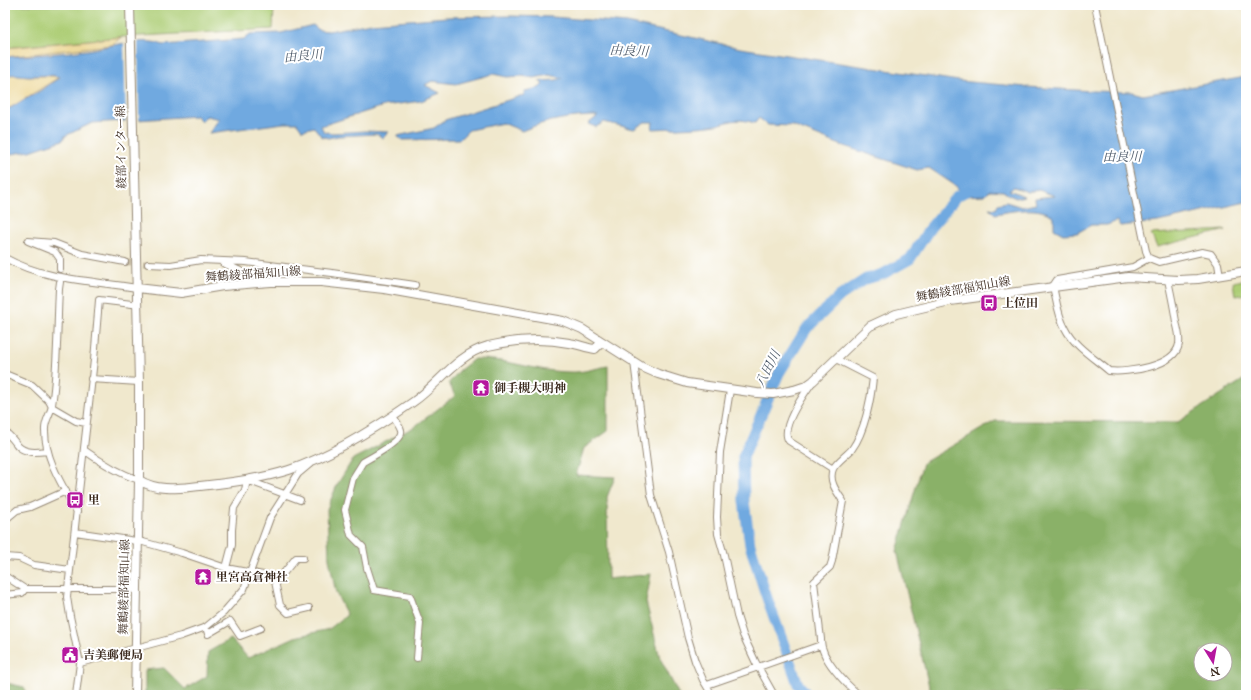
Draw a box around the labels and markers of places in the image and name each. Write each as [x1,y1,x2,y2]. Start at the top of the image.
bus stop icon: 上位田 [979,293,999,313]
place label: 上位田 [1002,296,1038,310]
temple icon: 御手槻大明神 [471,378,491,398]
place label: 御手槻大明神 [494,381,566,395]
bus stop icon: 里 [65,490,85,510]
place label: 里 [88,493,100,507]
temple icon: 里宮高倉神社 [193,567,213,587]
place label: 里宮高倉神社 [216,570,288,584]
public building icon: 吉美郵便局 [60,645,80,665]
place label: 吉美郵便局 [83,648,143,662]

